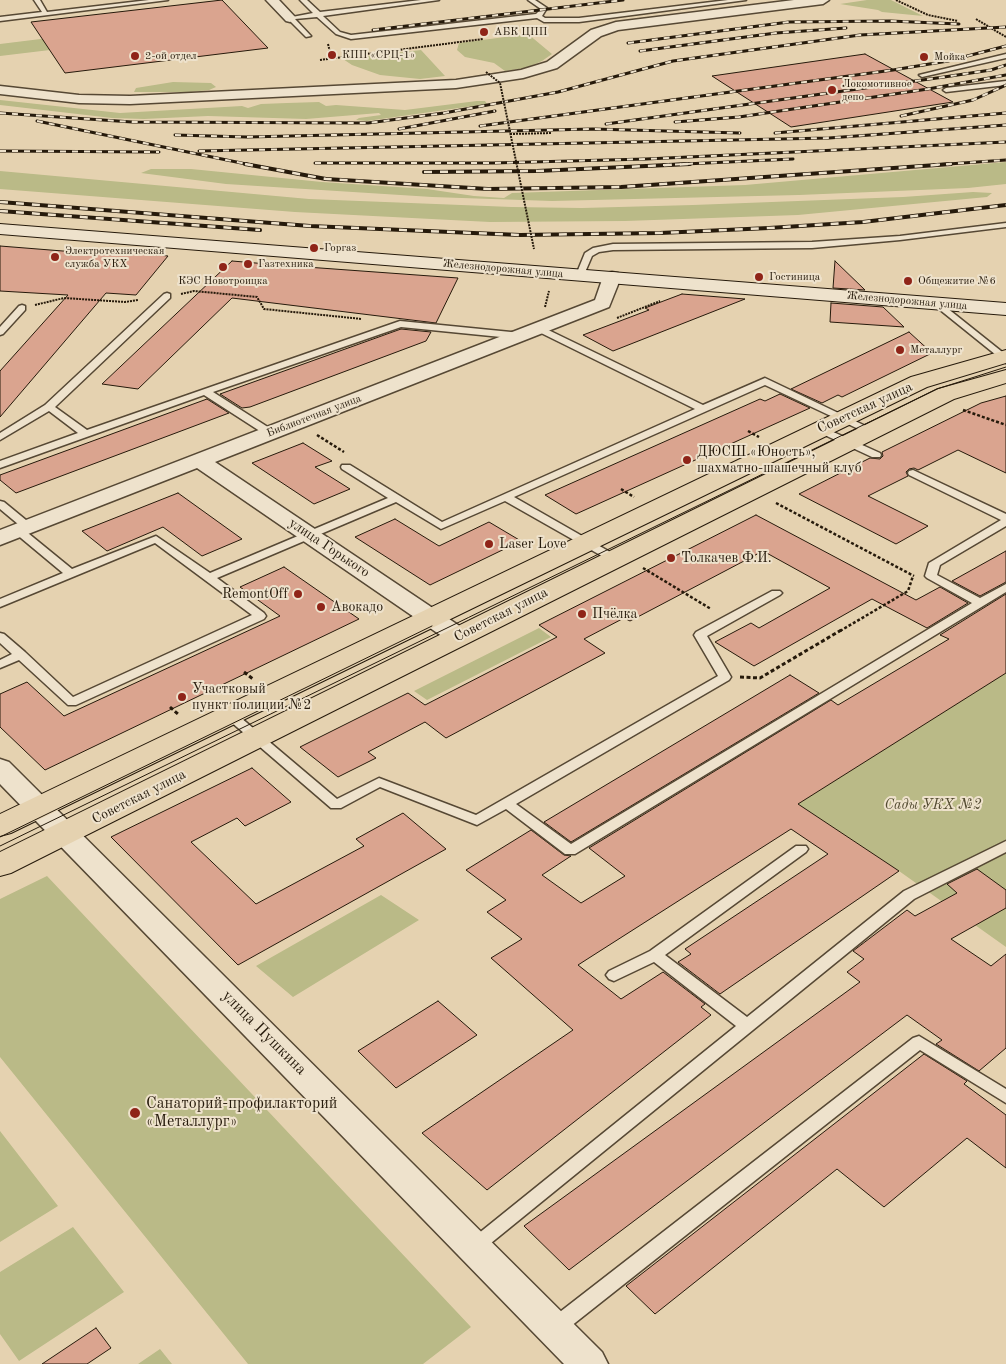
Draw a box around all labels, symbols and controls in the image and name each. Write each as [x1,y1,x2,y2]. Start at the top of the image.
place label: АБК ЦПП [494,25,547,39]
marker: АБК ЦПП [478,26,490,38]
place label: КПП «СРЦ-1» [342,48,415,62]
place label: 2-ой отдел [145,49,197,63]
marker: КПП «СРЦ-1» [326,49,338,61]
marker: 2-ой отдел [129,50,141,62]
place label: Мойка [934,50,966,64]
marker: Мойка [918,51,930,63]
place label: Локомотивное депо [842,77,912,103]
marker: Локомотивное депо [826,84,838,96]
place label: Горгаз [324,241,356,255]
marker: Горгаз [308,242,320,254]
place label: Электротехническая служба УКХ [65,244,164,270]
marker: Электротехническая служба УКХ [49,251,61,263]
place label: Газтехника [258,257,314,271]
street label: Железнодорожная улица [442,257,564,281]
marker: Газтехника [242,258,254,270]
marker: КЭС Новотроицка [217,261,229,273]
place label: Гостиница [769,270,820,284]
marker: Гостиница [753,271,765,283]
place label: КЭС Новотроицка [178,274,268,288]
place label: Общежитие №6 [918,274,996,288]
marker: Общежитие №6 [902,275,914,287]
street label: Железнодорожная улица [846,289,968,313]
place label: Металлург [910,343,962,357]
marker: Металлург [894,344,906,356]
street label: Советская улица [815,379,915,437]
street label: Библиотечная улица [265,392,363,440]
place label: ДЮСШ «Юность», шахматно-шашечный клуб [697,444,862,477]
marker: ДЮСШ «Юность», шахматно-шашечный клуб [681,454,693,466]
street label: улица Горького [285,515,373,581]
place label: Laser Love [499,536,566,552]
marker: Laser Love [483,538,495,550]
place label: Толкачев Ф.И. [681,550,772,566]
marker: Толкачев Ф.И. [665,552,677,564]
street label: Советская улица [451,584,551,646]
place label: RemontOff [222,586,288,602]
marker: RemontOff [292,588,304,600]
place label: Авокадо [331,599,383,615]
marker: Авокадо [315,601,327,613]
place label: Пчёлка [592,606,637,622]
marker: Пчёлка [576,608,588,620]
place label: Участковый пункт полиции №2 [192,681,311,714]
marker: Участковый пункт полиции №2 [176,691,188,703]
street label: Советская улица [89,766,189,828]
park label: Сады УКХ №2 [885,797,981,813]
street label: улица Пушкина [218,987,310,1079]
place label: Санаторий-профилакторий «Металлург» [146,1094,337,1132]
marker: Санаторий-профилакторий «Металлург» [128,1106,142,1120]

